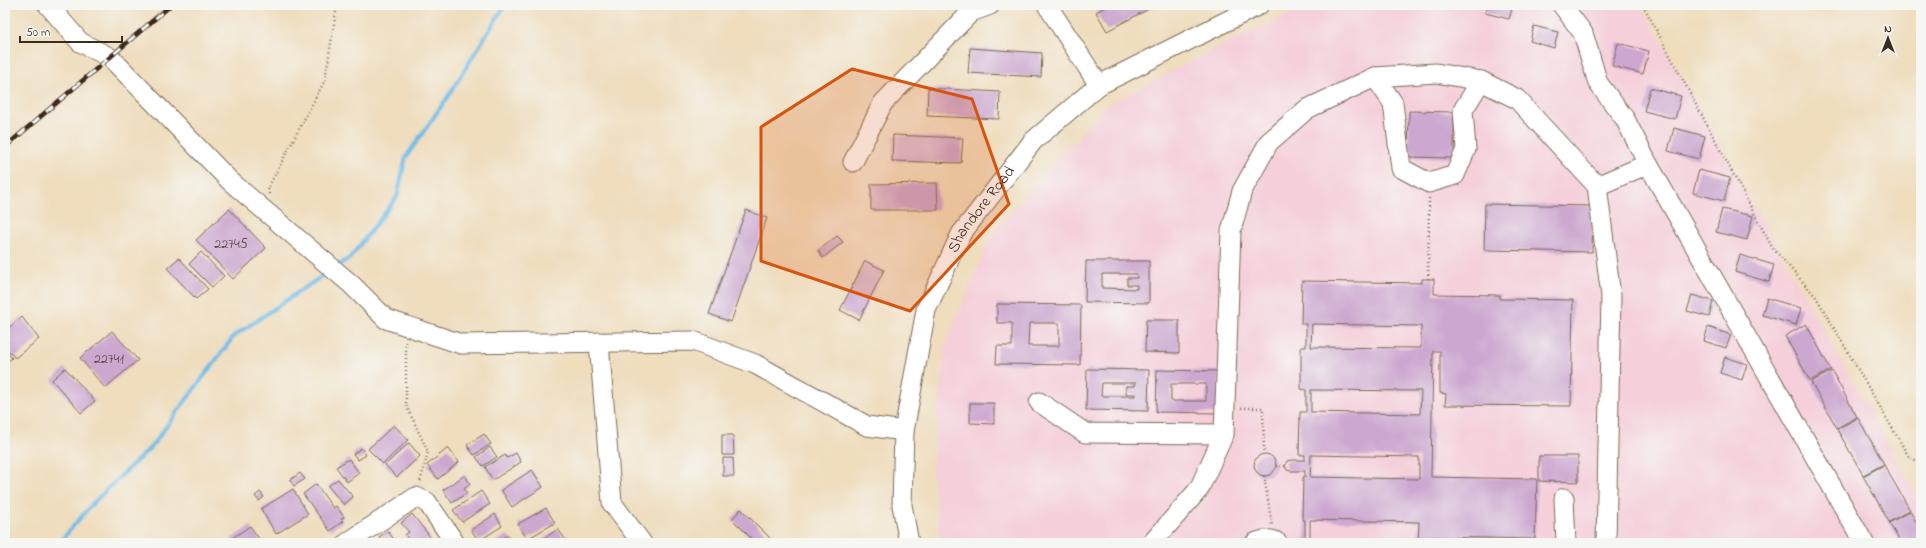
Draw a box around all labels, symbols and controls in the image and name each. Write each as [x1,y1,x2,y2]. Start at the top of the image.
scale bar [20,18,122,44]
north arrow [1868,18,1908,58]
text: N [1884,21,1892,37]
text: 50 m [26,24,50,42]
street label: Shandore Road [942,161,1021,257]
house number: 22745 [214,234,248,255]
house number: 22741 [94,349,124,370]

